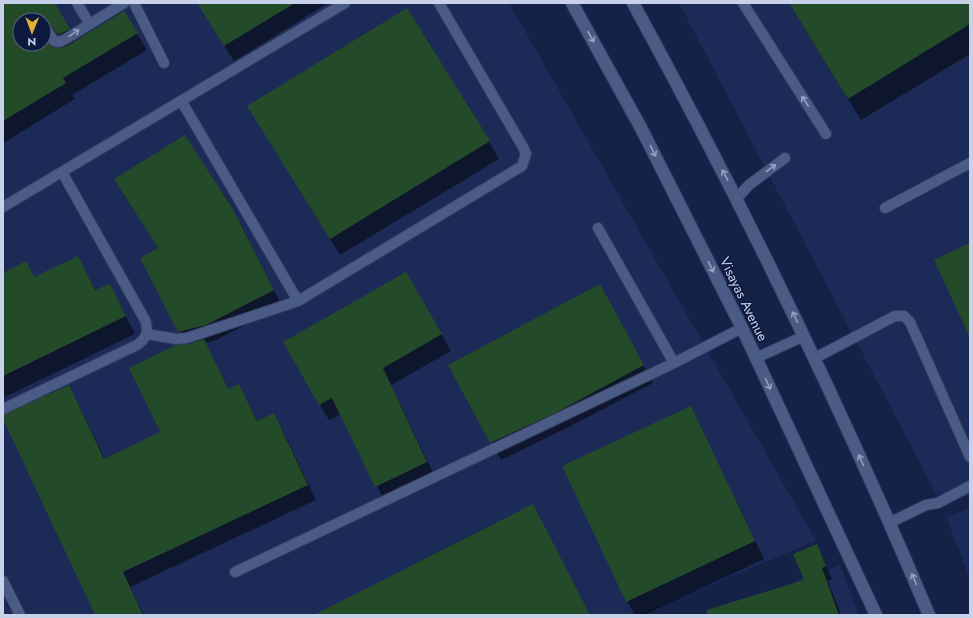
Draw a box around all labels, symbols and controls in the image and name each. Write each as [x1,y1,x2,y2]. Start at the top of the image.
north arrow [12,12,52,52]
one-way arrow [68,29,79,37]
one-way arrow [587,31,595,43]
text: N [27,34,36,50]
one-way arrow [801,96,809,107]
one-way arrow [650,145,657,157]
one-way arrow [765,164,776,172]
one-way arrow [721,169,728,181]
street label: Visayas Avenue [715,253,773,345]
one-way arrow [708,261,715,273]
one-way arrow [791,311,798,323]
one-way arrow [765,378,772,390]
one-way arrow [857,455,864,467]
one-way arrow [910,574,917,586]

